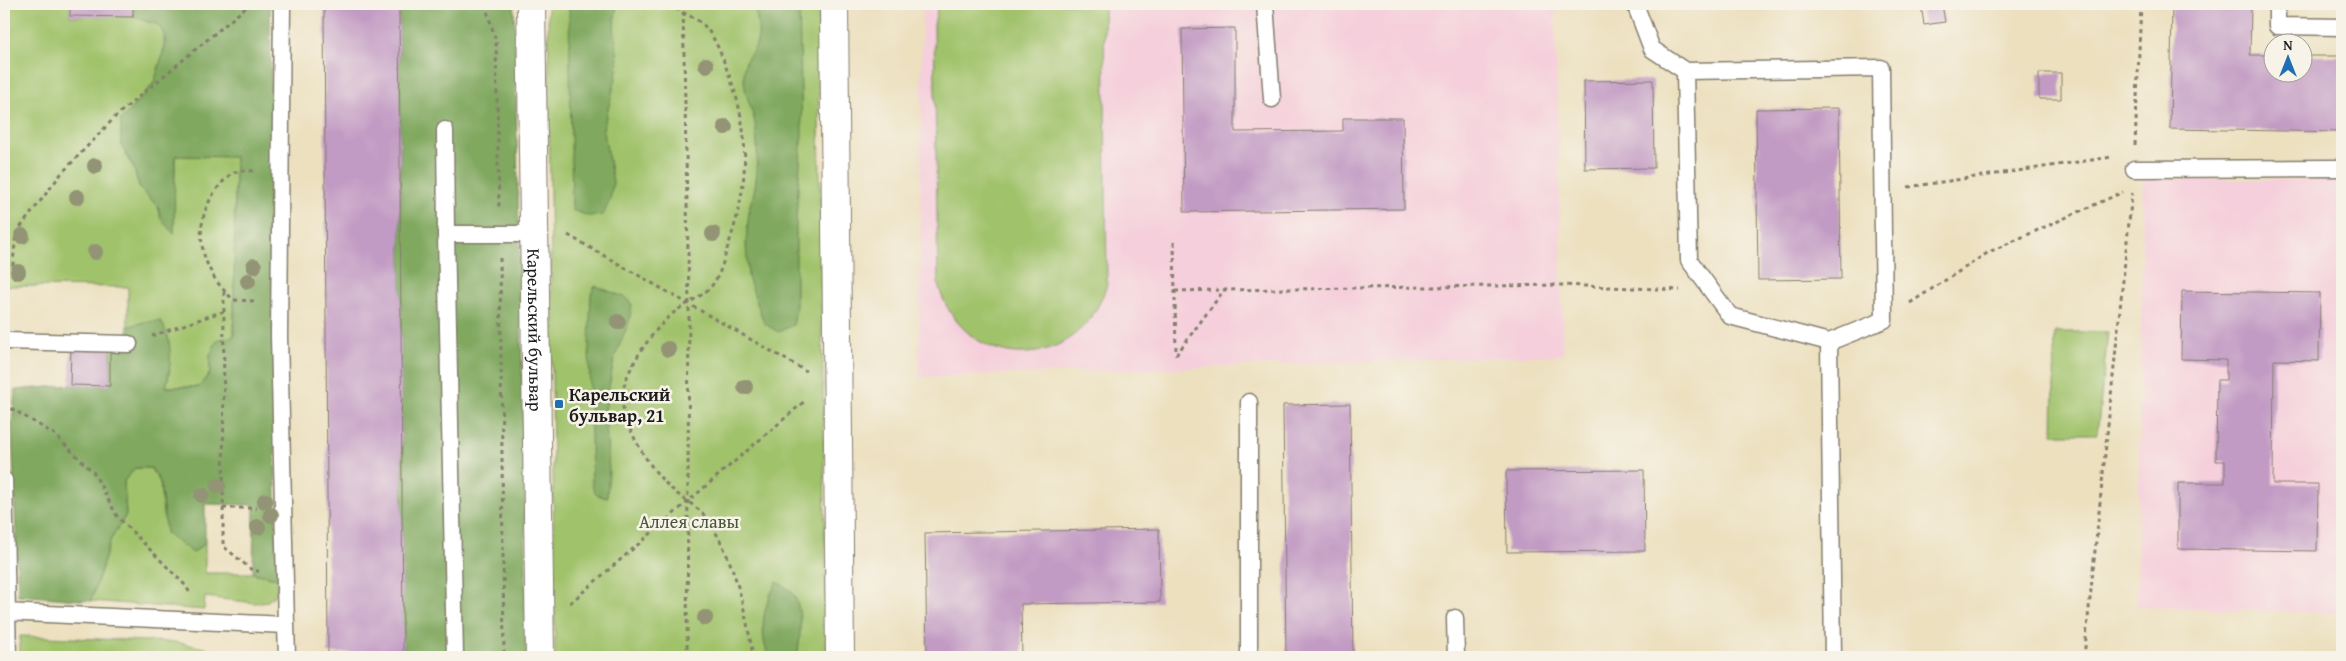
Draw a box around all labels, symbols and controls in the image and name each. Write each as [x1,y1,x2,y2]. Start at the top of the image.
north arrow [2264,32,2314,82]
text: N [2283,35,2293,55]
street label: Карельский бульвар [521,248,550,412]
place label: Карельский бульвар, 21 [569,381,670,429]
marker: Карельский бульвар, 21 [553,398,565,410]
park label: Аллея славы [639,508,739,535]

